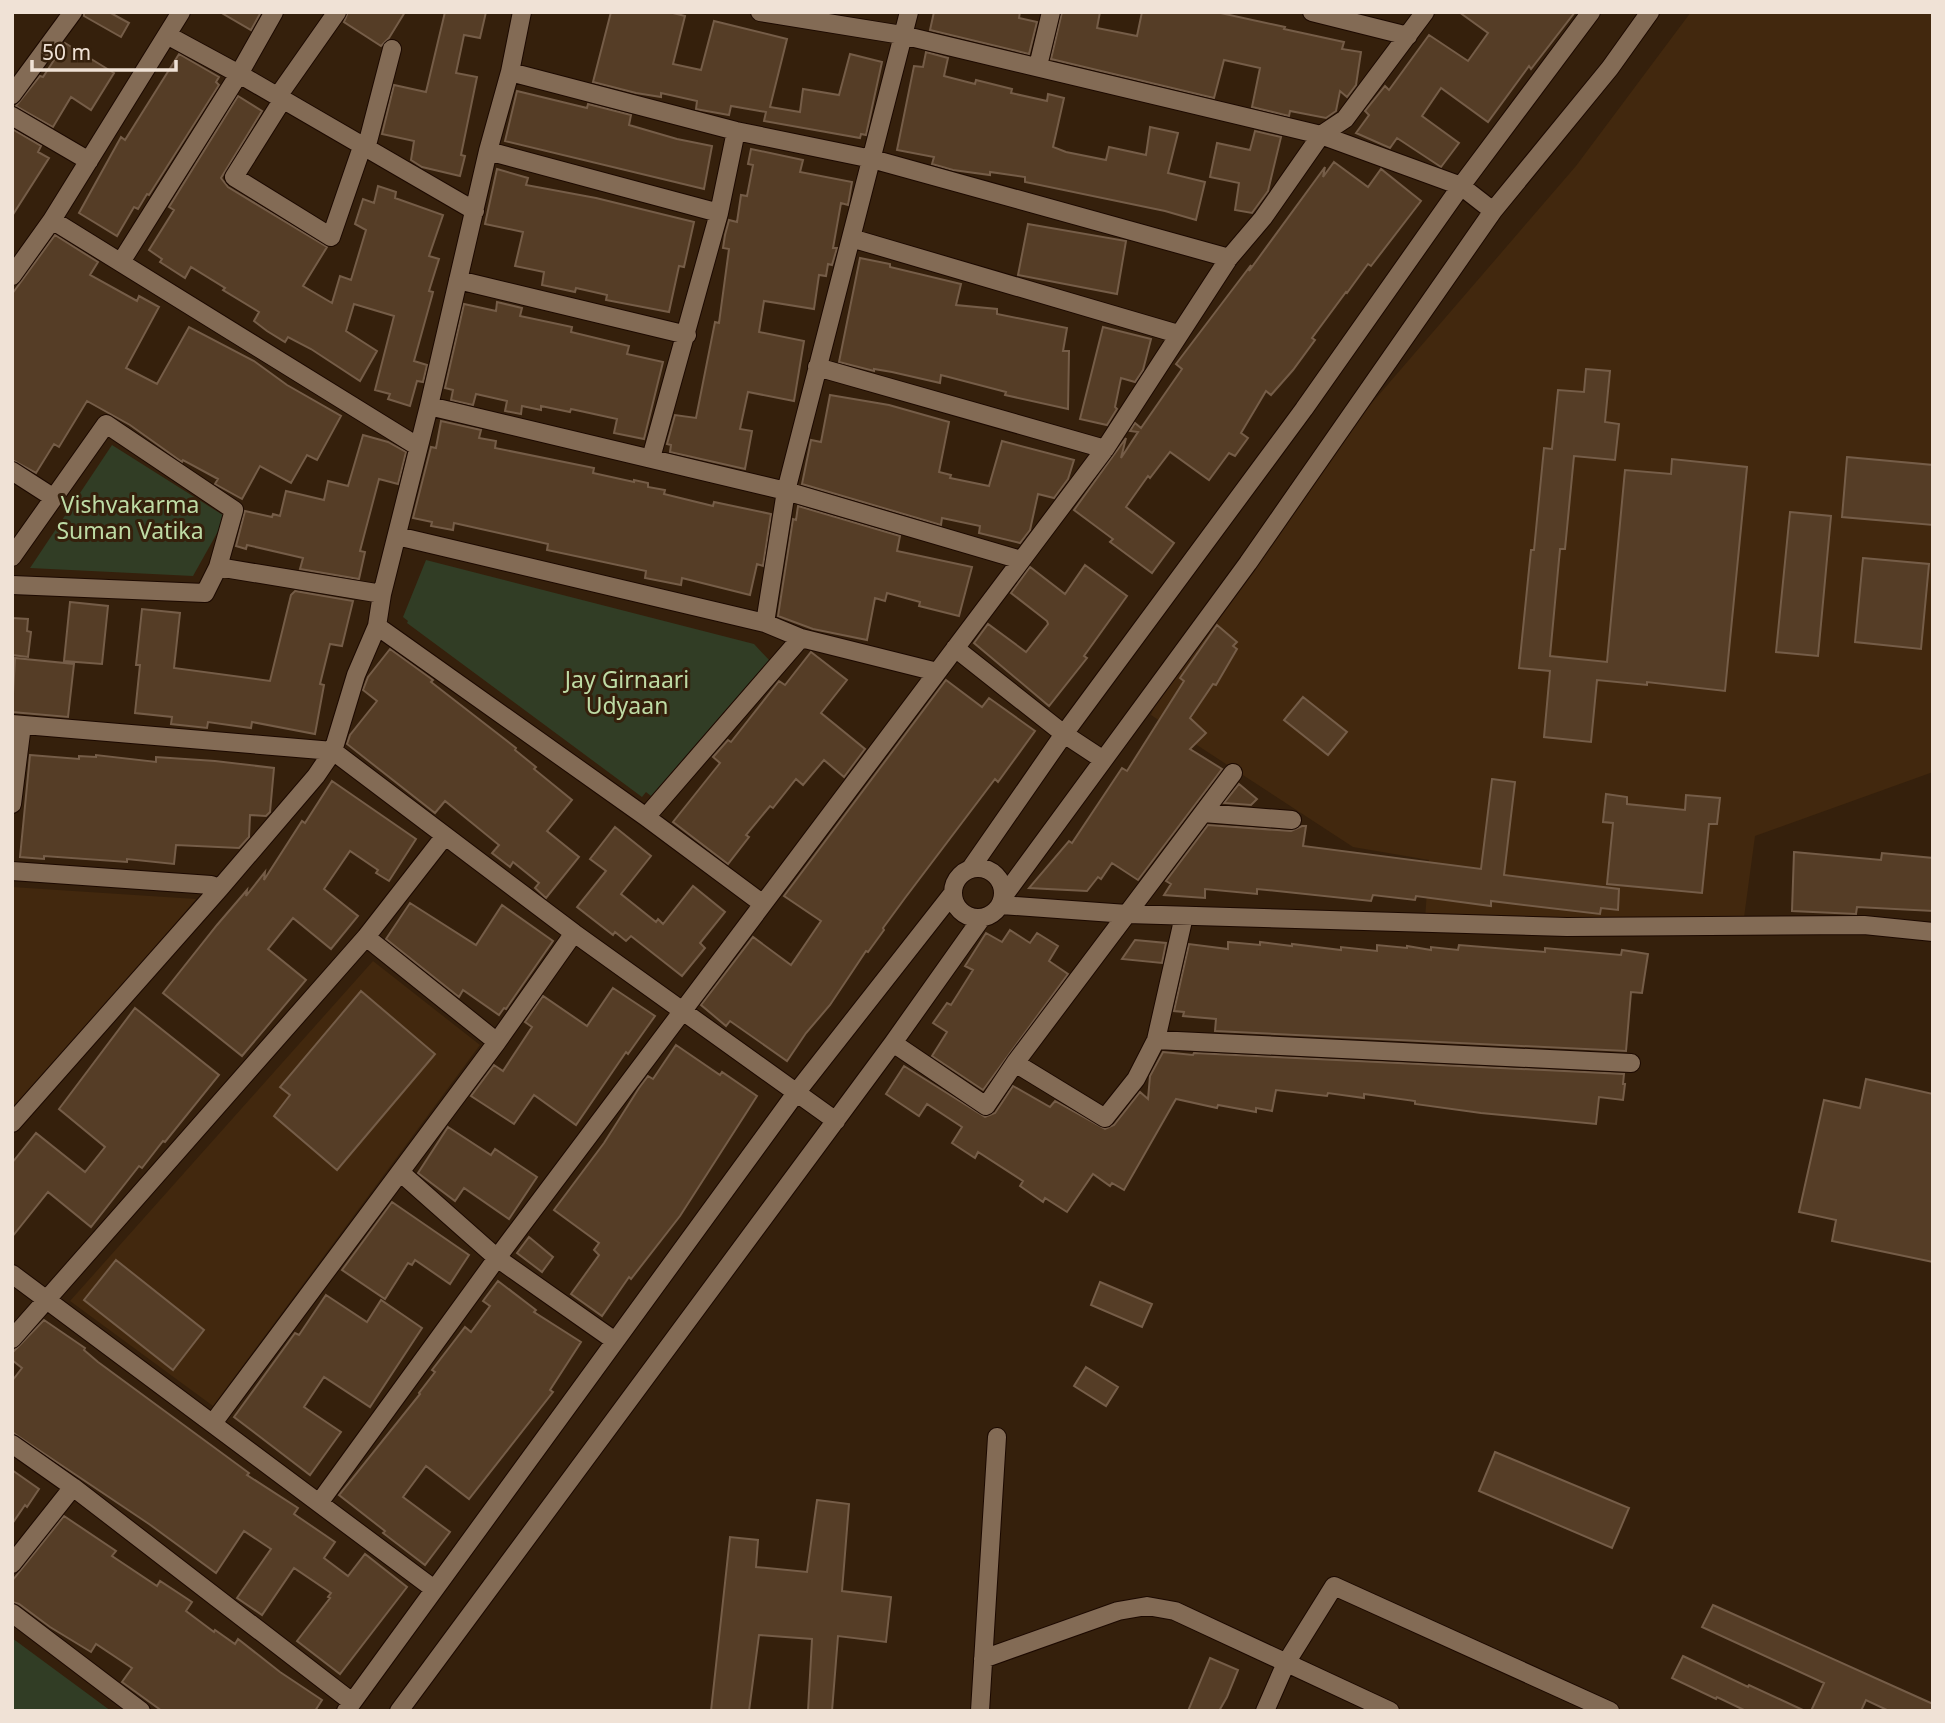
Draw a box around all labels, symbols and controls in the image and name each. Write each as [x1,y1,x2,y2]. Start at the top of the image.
scale bar [32,28,175,72]
text: 50 m [42,38,91,66]
park label: Vishvakarma Suman Vatika [56,488,204,546]
park label: Jay Girnaari Udyaan [563,663,689,721]

